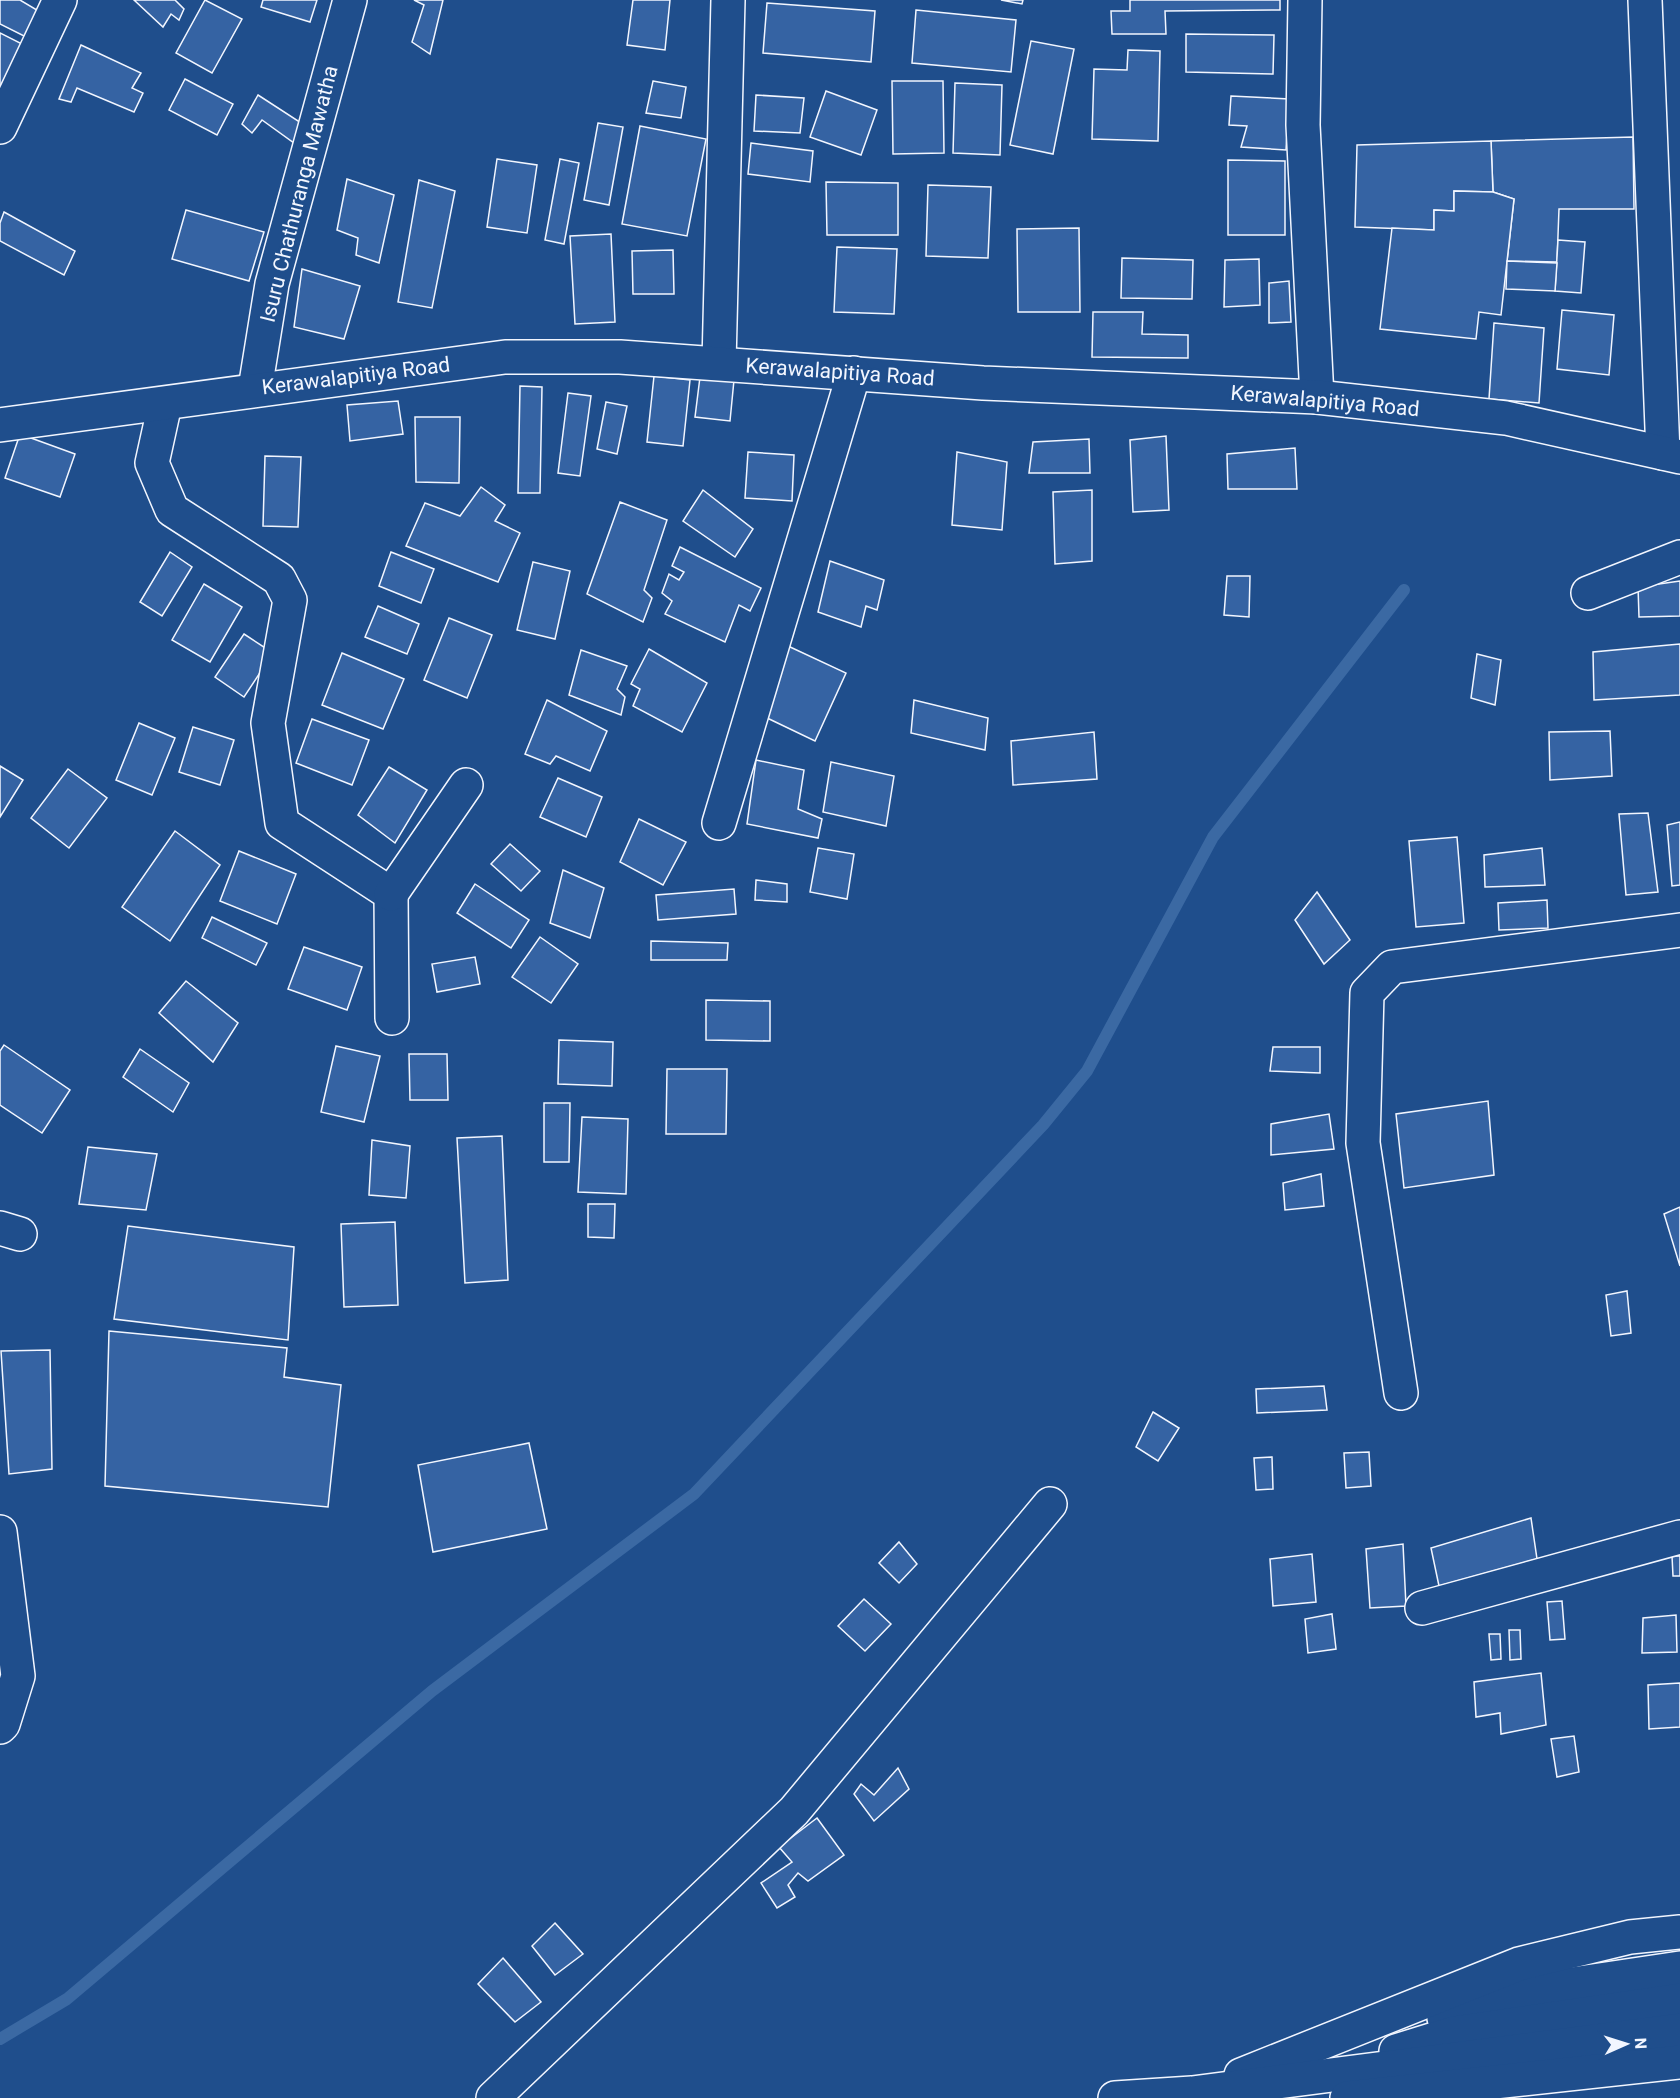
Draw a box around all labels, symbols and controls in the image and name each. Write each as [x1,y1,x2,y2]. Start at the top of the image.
street label: Isuru Chathuranga Mawatha [255,63,343,325]
street label: Kerawalapitiya Road [261,353,451,399]
street label: Kerawalapitiya Road [745,353,935,391]
street label: Kerawalapitiya Road [1230,381,1420,421]
north arrow [1596,2014,1656,2074]
text: N [1631,2037,1650,2049]

